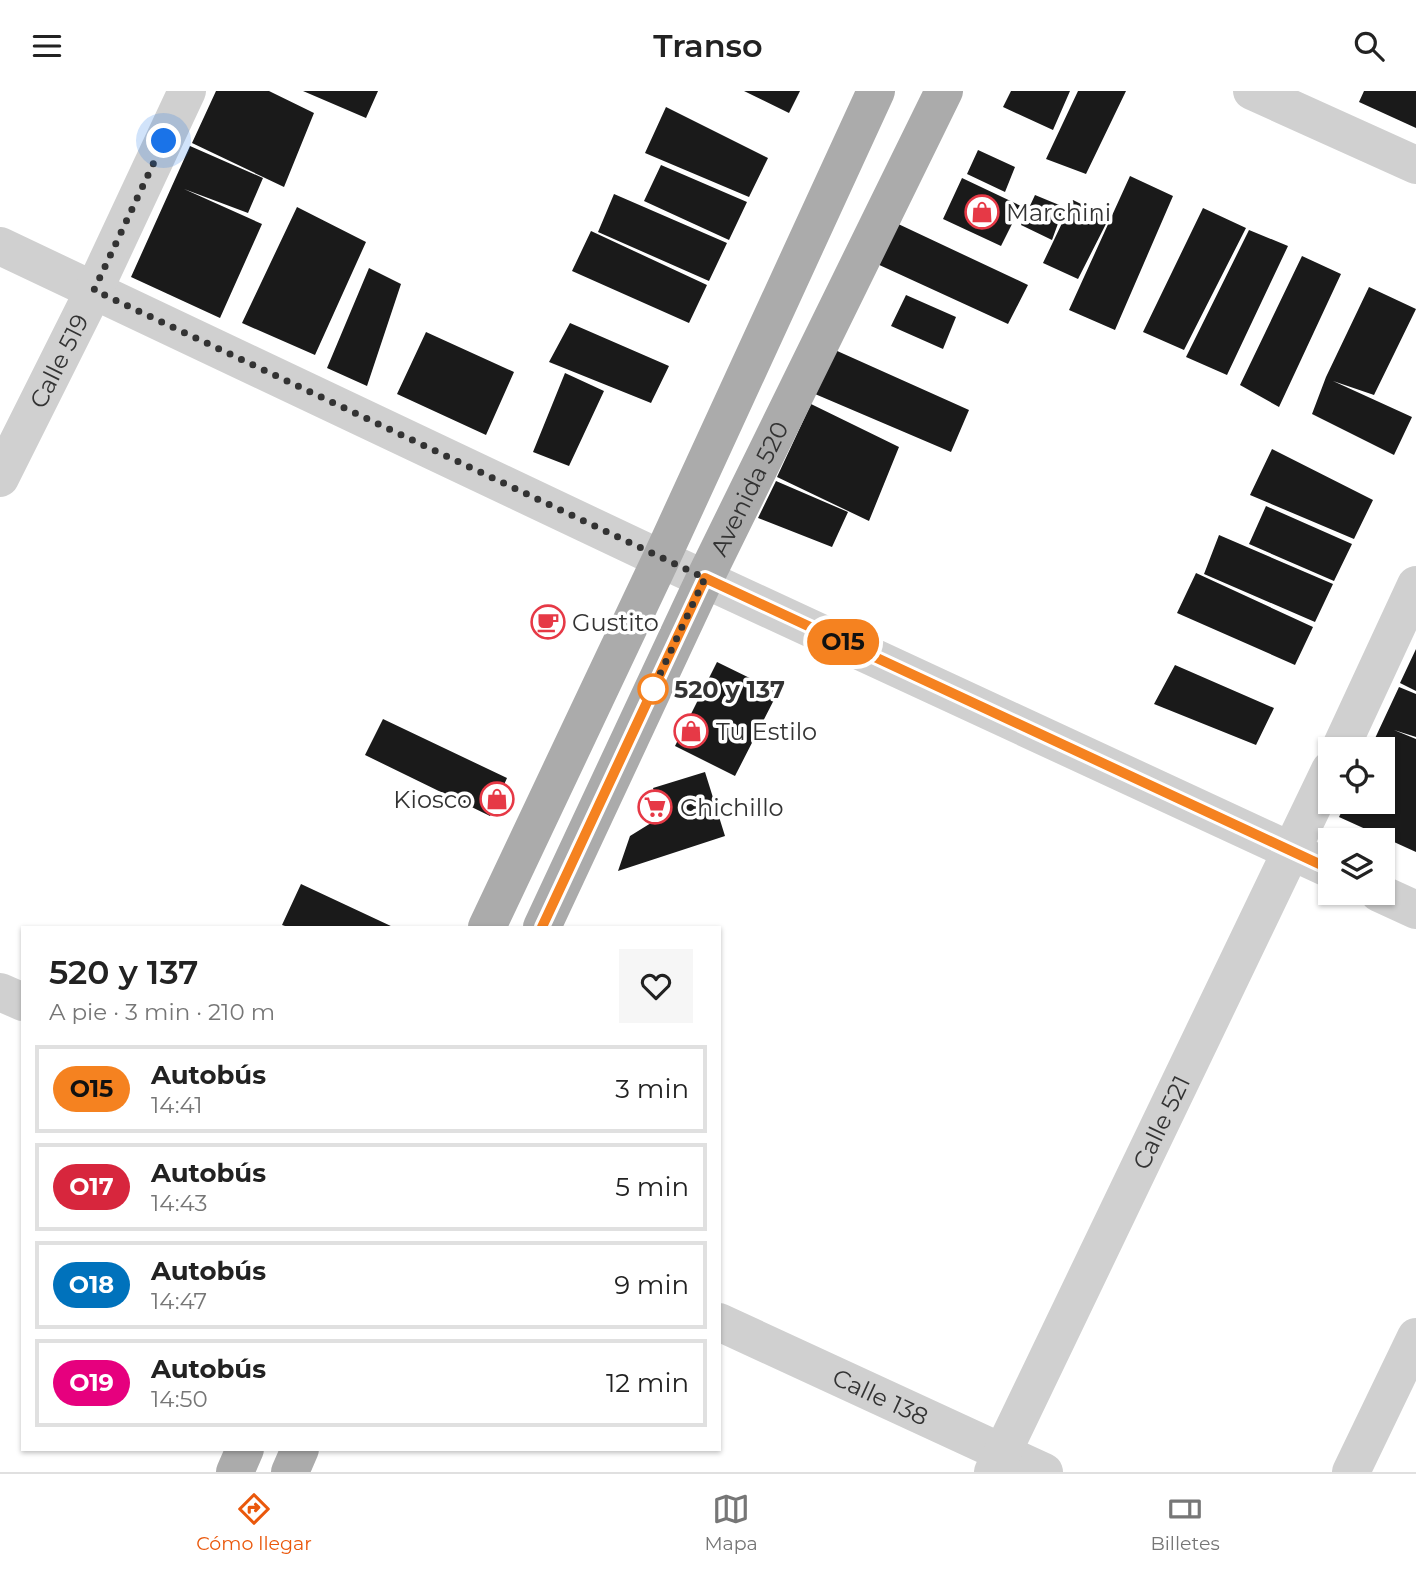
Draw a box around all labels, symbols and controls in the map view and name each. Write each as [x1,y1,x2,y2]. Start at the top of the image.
text: Transo [653,26,763,65]
icon: menu [28,27,66,65]
icon: search [1350,27,1388,65]
your location [146,123,181,158]
shop icon: Marchini [963,193,1001,231]
place label: Marchini [1006,198,1111,227]
street label: Calle 519 [23,309,94,413]
street label: Avenida 520 [704,416,794,560]
cafe icon: Gustito [529,603,567,641]
place label: Gustito [572,608,659,637]
line badge: O15 [803,619,883,665]
text: O15 [821,627,865,656]
marker: 520 y 137 [638,674,668,704]
place label: 520 y 137 [674,675,785,704]
shop icon: Tu Estilo [672,712,710,750]
place label: Tu Estilo [716,717,817,746]
map controls [1318,737,1395,905]
button: locate [1318,737,1395,814]
shop icon: Kiosco [478,780,516,818]
place label: Kiosco [393,785,472,814]
supermarket icon: Chichillo [636,788,674,826]
place label: Chichillo [680,793,784,822]
button: layers [1318,828,1395,905]
button: heart [619,949,693,1023]
text: 520 y 137 [49,952,198,992]
text: A pie · 3 min · 210 m [49,998,275,1026]
text: Autobús [151,1059,266,1091]
street label: Calle 521 [1126,1071,1196,1174]
text: 3 min [615,1073,689,1105]
text: O15 [70,1074,113,1103]
text: 14:41 [151,1091,202,1119]
text: Autobús [151,1157,266,1189]
text: 5 min [615,1171,689,1203]
text: O17 [69,1172,114,1201]
text: 14:43 [151,1189,207,1217]
text: Autobús [151,1255,266,1287]
text: 9 min [614,1269,689,1301]
text: O18 [69,1270,114,1299]
text: 14:47 [151,1287,207,1315]
text: Autobús [151,1353,266,1385]
street label: Calle 138 [828,1362,933,1431]
text: 12 min [606,1367,689,1399]
text: O19 [69,1368,114,1397]
text: 14:50 [151,1385,208,1413]
tab: Cómo llegar [196,1490,312,1555]
tab: Mapa [704,1490,758,1555]
tab: Billetes [1150,1490,1220,1555]

